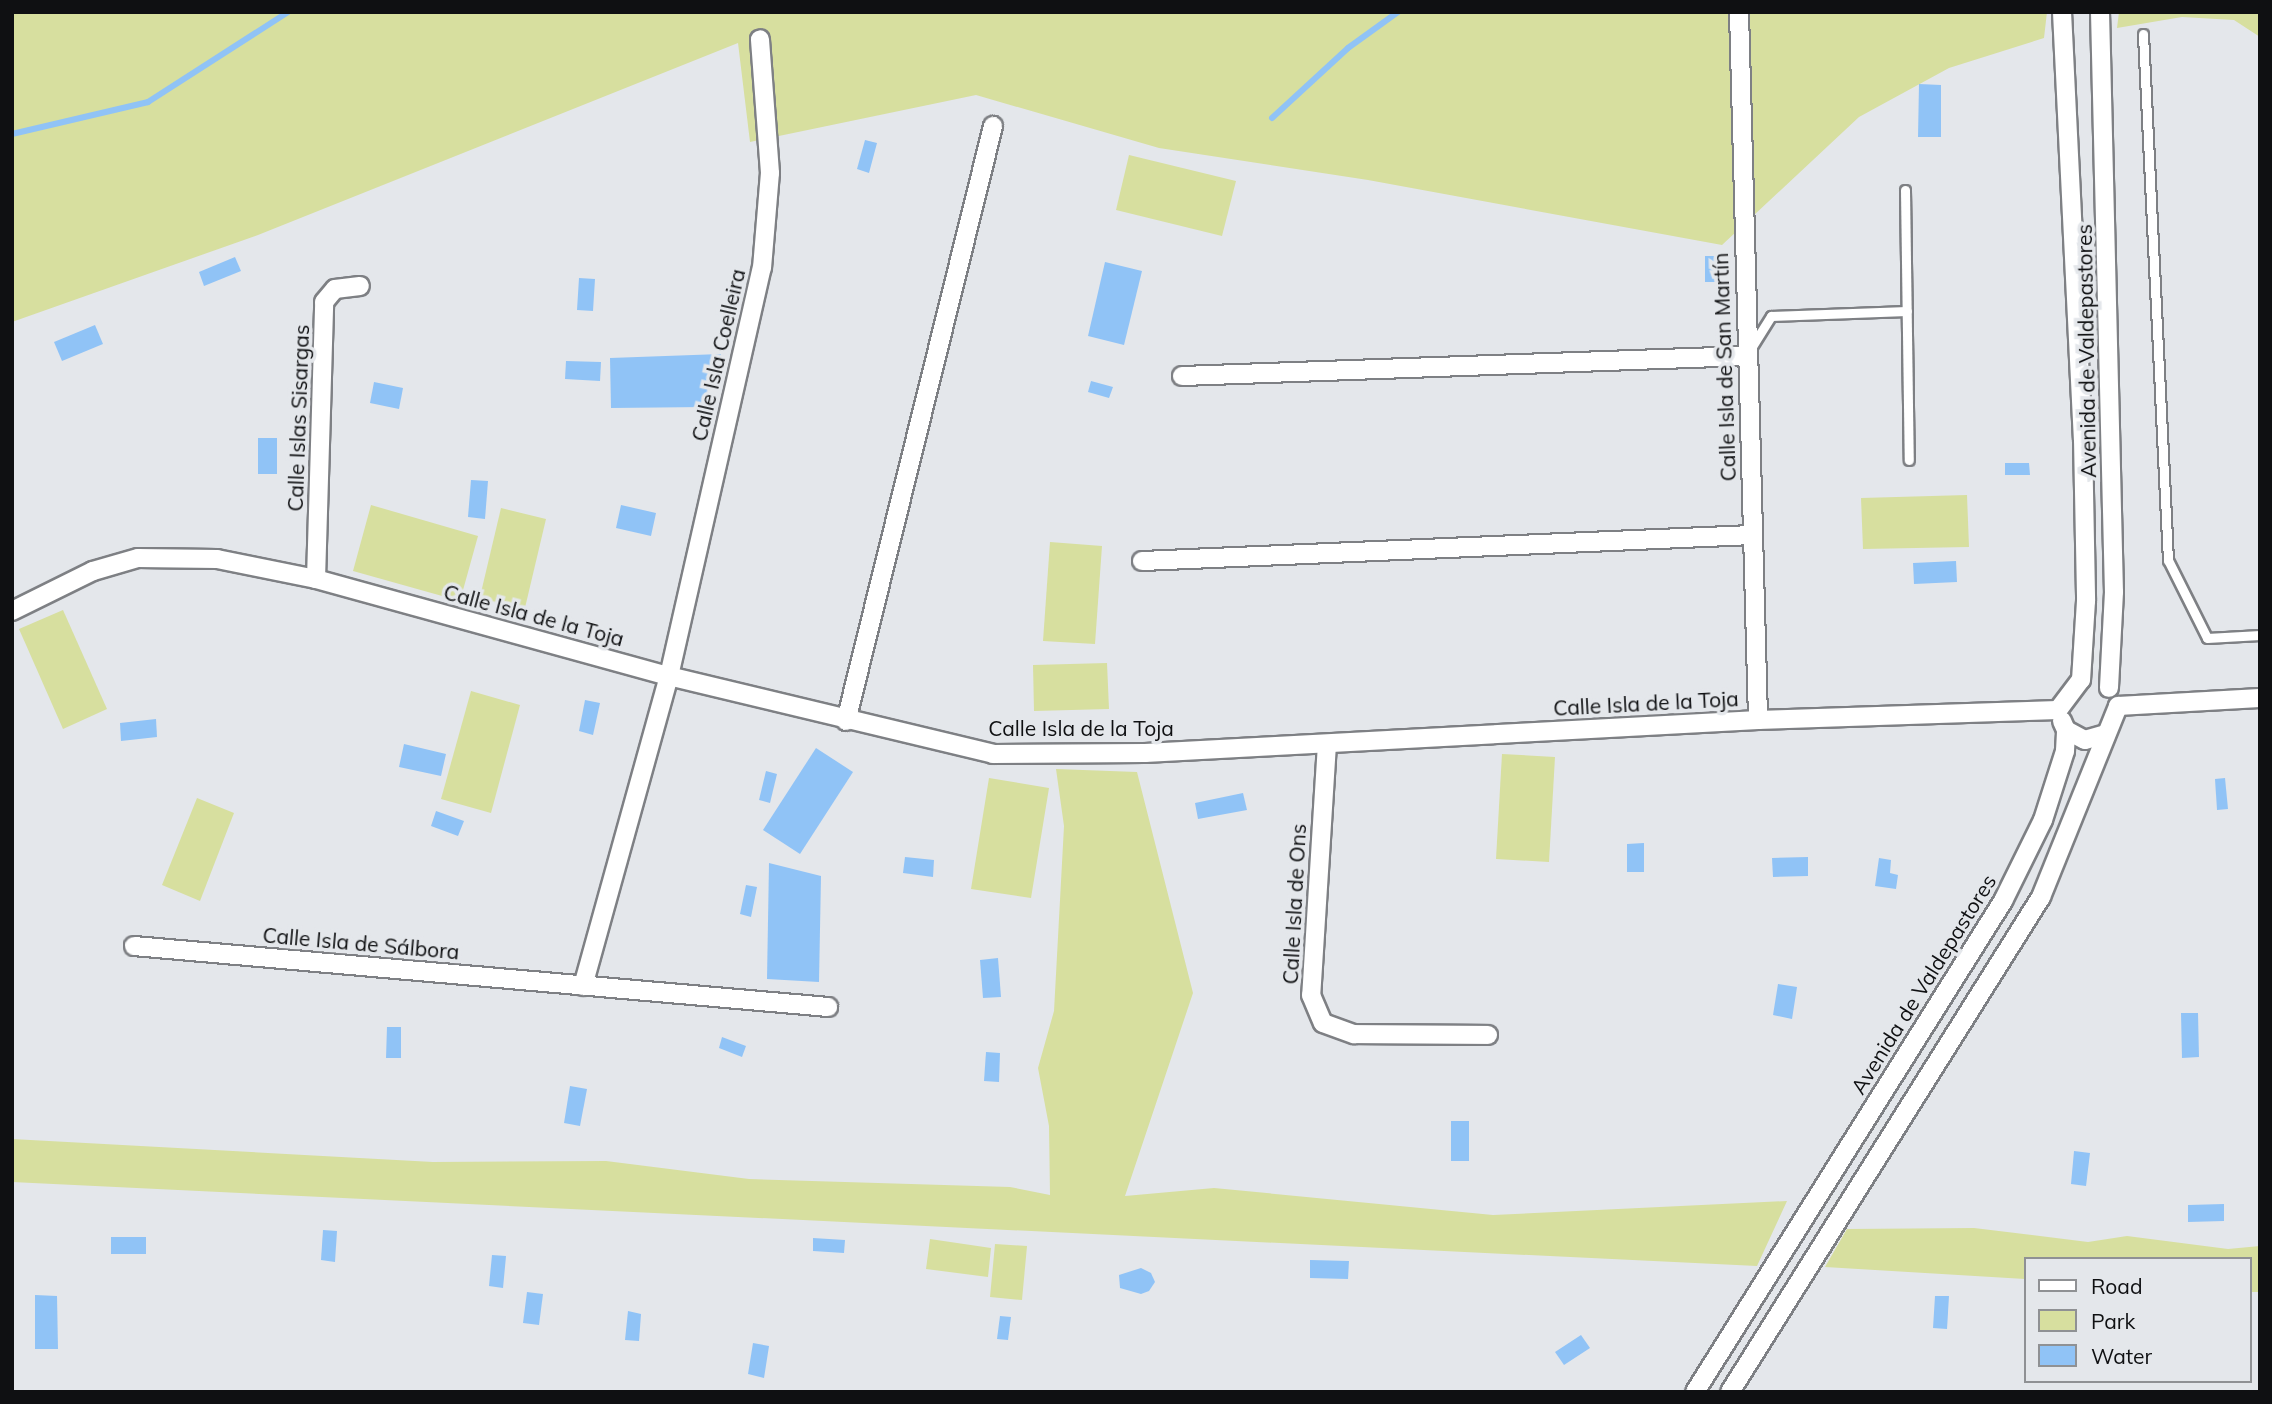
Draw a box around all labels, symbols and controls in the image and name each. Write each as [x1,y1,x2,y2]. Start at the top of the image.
street label: Avenida de Valdepastores [2071,224,2101,478]
street label: Calle Isla de San Martín [1707,252,1741,482]
street label: Calle Isla Coelleira [686,266,750,444]
street label: Calle Islas Sisargas [282,324,314,512]
street label: Calle Isla de la Toja [441,579,627,651]
street label: Calle Isla de la Toja [1553,686,1739,720]
street label: Calle Isla de la Toja [988,715,1174,741]
street label: Calle Isla de Ons [1277,823,1311,985]
street label: Avenida de Valdepastores [1845,870,2001,1098]
street label: Calle Isla de Sálbora [262,922,460,964]
legend [2024,1257,2251,1383]
text: Road [2091,1273,2142,1299]
text: Park [2091,1308,2135,1334]
text: Water [2091,1343,2152,1369]

